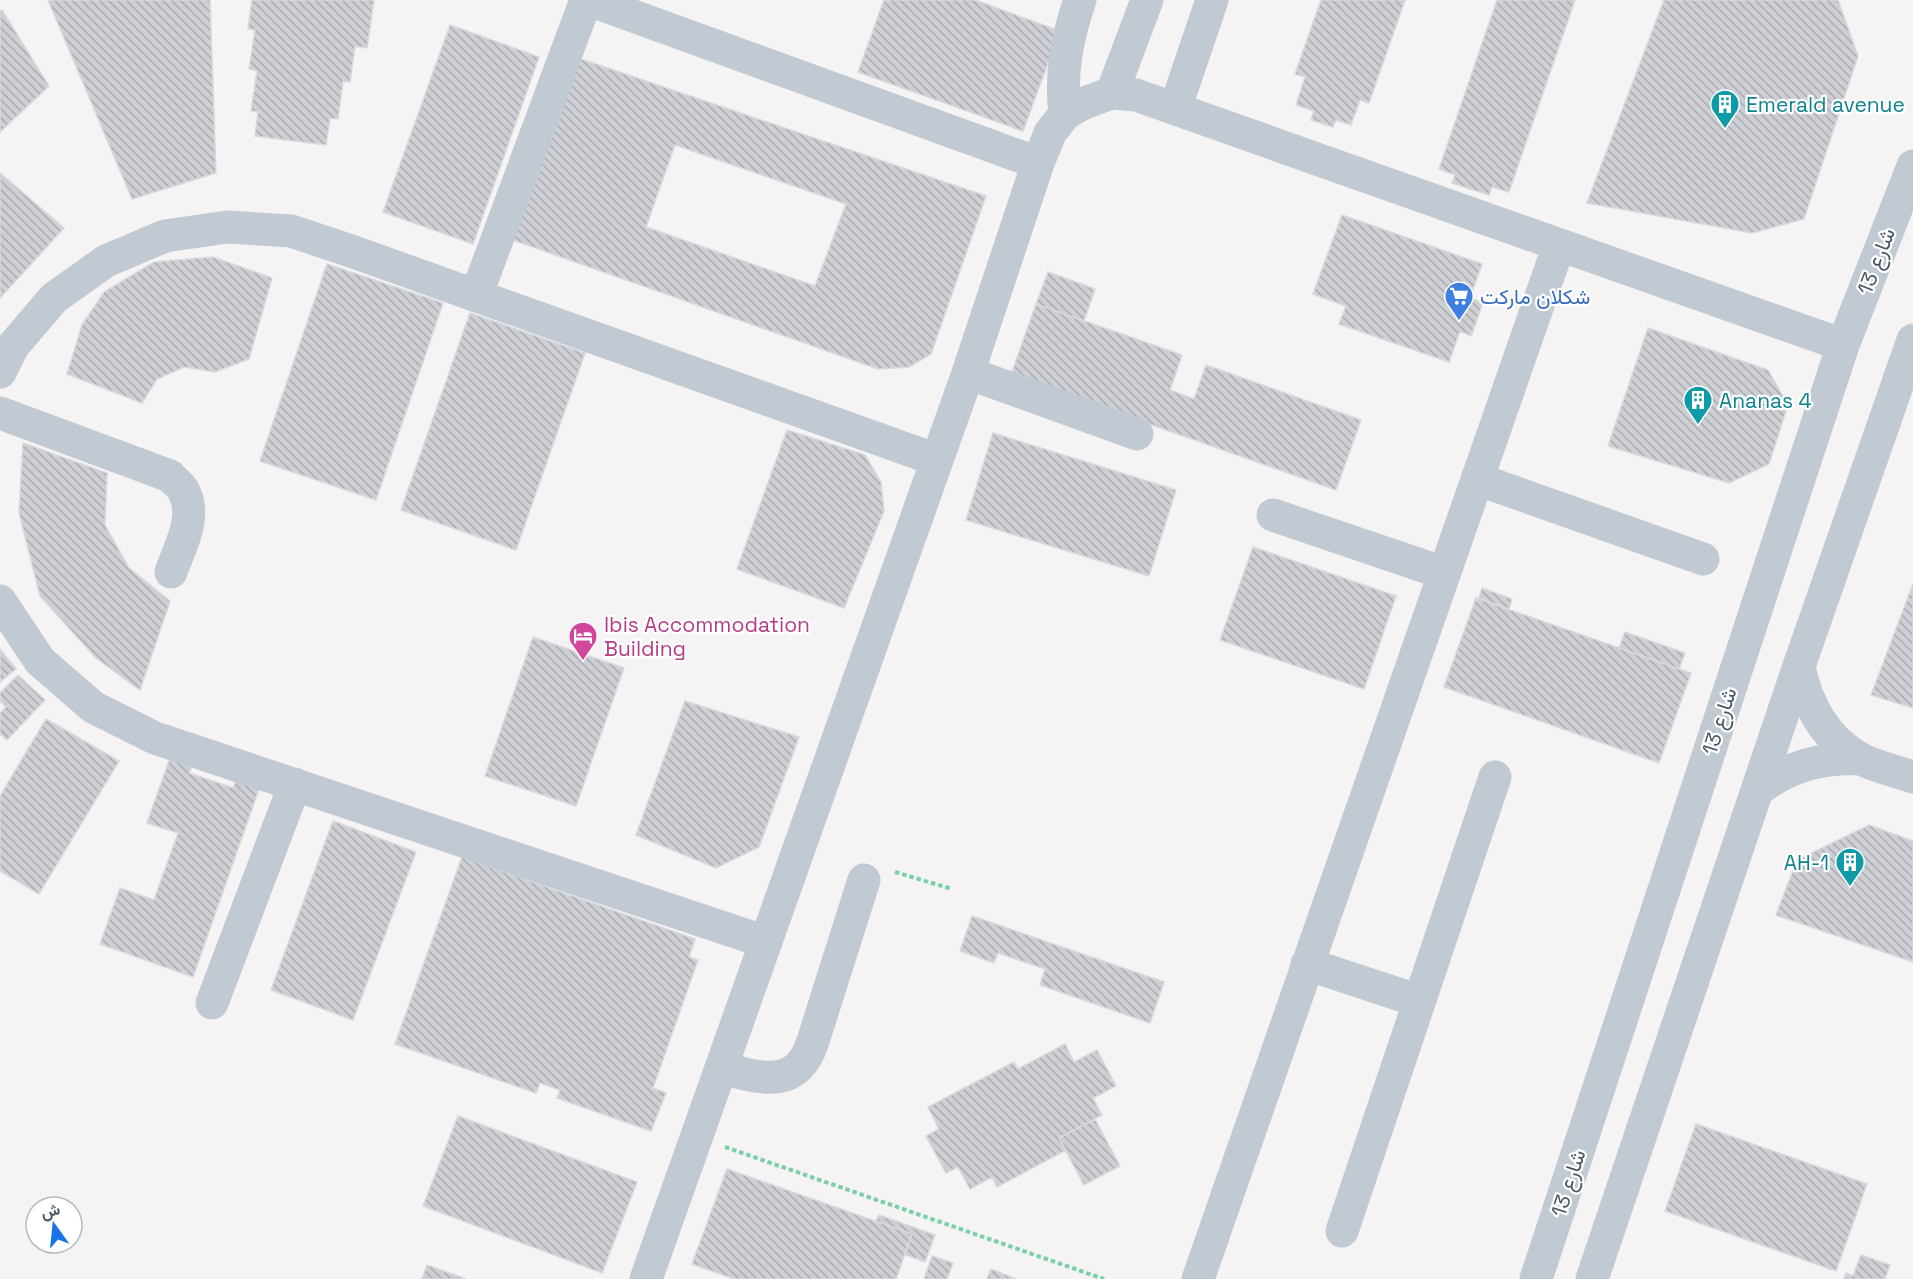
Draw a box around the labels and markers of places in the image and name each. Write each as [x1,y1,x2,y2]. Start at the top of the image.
building icon: Emerald avenue [1709,88,1741,130]
place label: Emerald avenue [1746,91,1905,118]
supermarket icon: شكلان ماركت [1443,280,1475,322]
place label: شكلان ماركت [1480,283,1590,310]
building icon: Ananas 4 [1682,384,1714,426]
place label: Ananas 4 [1719,387,1812,414]
place label: Ibis Accommodation Building [604,611,810,662]
hotel icon: Ibis Accommodation Building [567,620,599,662]
building icon: AH-1 [1834,846,1866,888]
place label: AH-1 [1784,849,1829,876]

